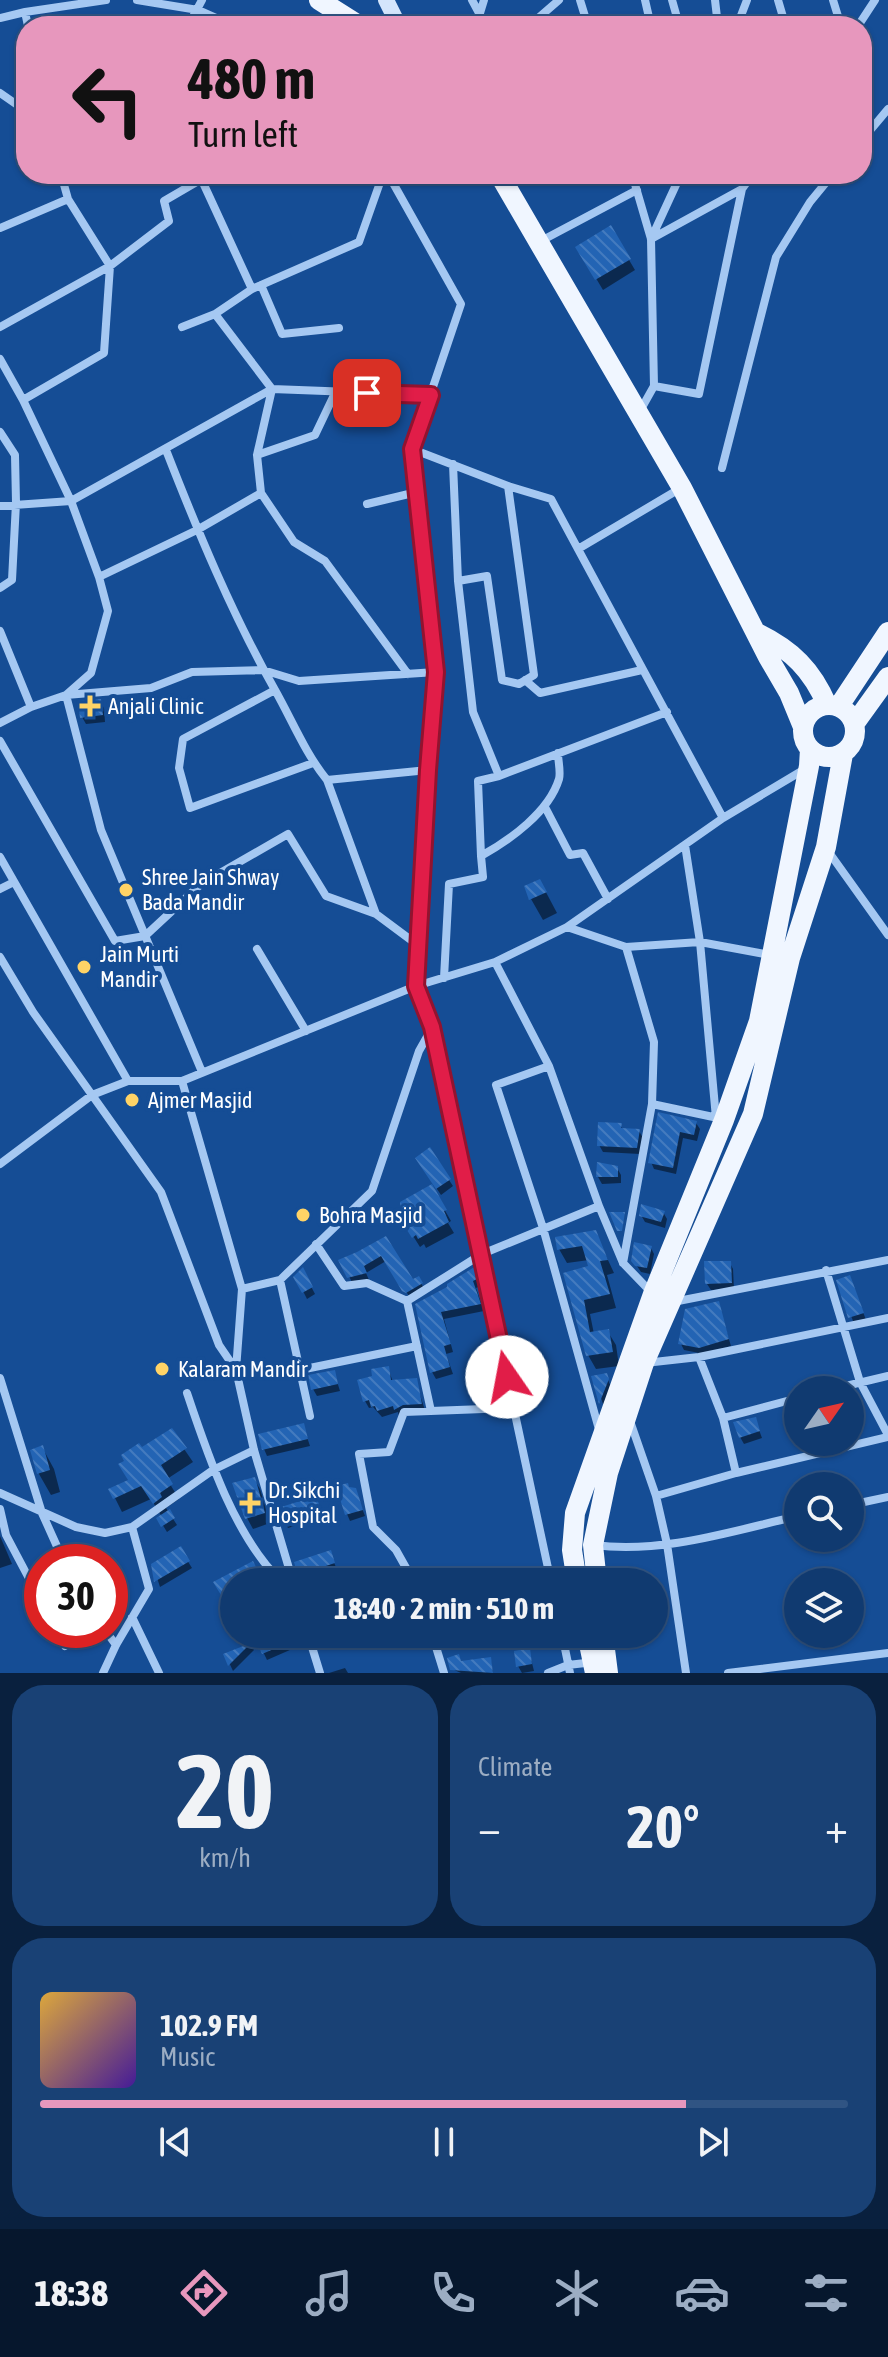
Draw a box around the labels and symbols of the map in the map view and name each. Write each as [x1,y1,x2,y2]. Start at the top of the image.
pin [333,359,401,427]
place label: Anjali Clinic [108,693,204,719]
marker: Anjali Clinic [79,695,101,717]
place label: Shree Jain Shway Bada Mandir [142,864,279,915]
marker: Shree Jain Shway Bada Mandir [117,881,135,899]
place label: Jain Murti Mandir [100,941,179,992]
marker: Jain Murti Mandir [75,958,93,976]
place label: Ajmer Masjid [148,1087,252,1113]
marker: Ajmer Masjid [123,1091,141,1109]
place label: Bohra Masjid [319,1202,423,1228]
marker: Bohra Masjid [294,1206,312,1224]
position arrow [465,1335,549,1419]
place label: Kalaram Mandir [178,1356,308,1382]
marker: Kalaram Mandir [153,1360,171,1378]
north arrow [784,1376,864,1456]
place label: Dr. Sikchi Hospital [268,1477,340,1528]
marker: Dr. Sikchi Hospital [239,1492,261,1514]
speed limit sign: 30 [24,1544,128,1648]

